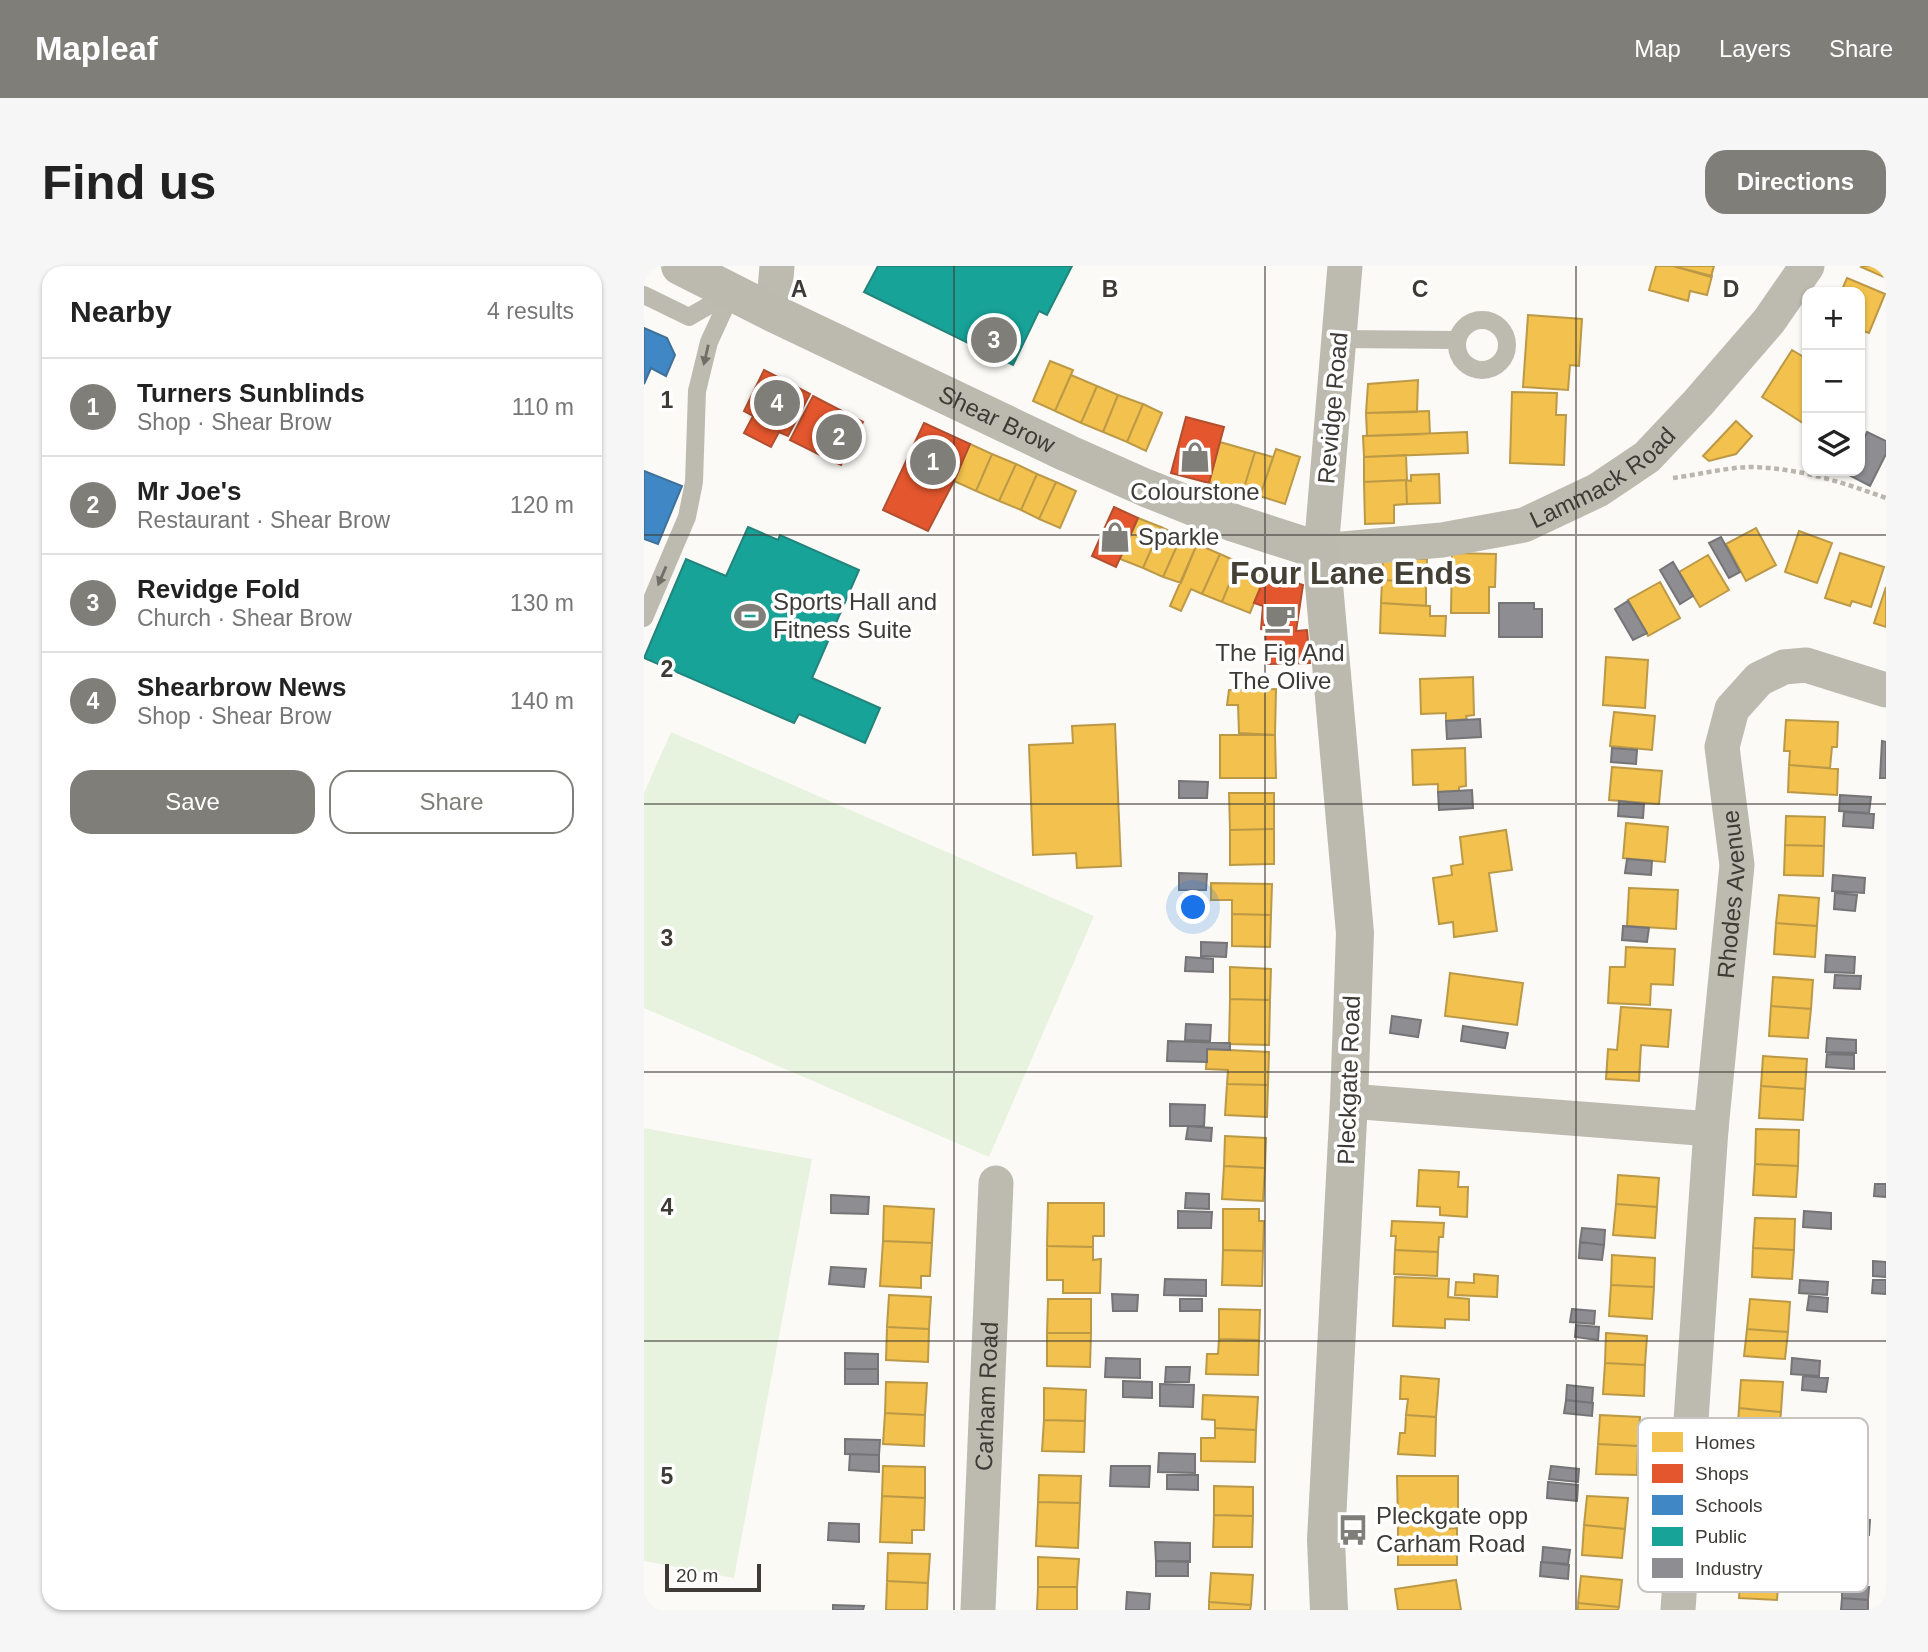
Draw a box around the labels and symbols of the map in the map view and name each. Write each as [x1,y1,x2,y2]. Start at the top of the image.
text: A [791,276,807,302]
text: B [1102,276,1118,302]
text: C [1412,276,1428,302]
text: D [1723,276,1739,302]
pin: 3 [971,314,1017,366]
street label: Revidge Road [1312,331,1353,485]
one-way arrow [700,344,711,366]
pin: 4 [754,377,800,429]
street label: Shear Brow [934,380,1060,459]
text: 1 [661,387,674,413]
pin: 2 [816,411,862,463]
street label: Lammack Road [1525,422,1681,533]
pin: 1 [910,436,956,488]
shop icon: Colourstone [1178,440,1212,474]
place label: Colourstone [1130,478,1260,505]
shop icon: Sparkle [1098,520,1132,554]
place label: Sparkle [1138,523,1219,550]
district label: Four Lane Ends [1230,555,1472,591]
one-way arrow [656,565,667,586]
place label: Sports Hall and Fitness Suite [773,588,937,643]
sports icon: Sports Hall and Fitness Suite [733,599,767,633]
cafe icon: The Fig And The Olive [1263,601,1297,635]
place label: The Fig And The Olive [1215,639,1345,694]
text: 2 [661,656,673,682]
street label: Rhodes Avenue [1712,809,1750,980]
your location [1176,890,1210,924]
text: 3 [661,925,673,951]
street label: Pleckgate Road [1332,995,1365,1165]
text: 4 [661,1194,674,1220]
street label: Carham Road [970,1321,1003,1471]
legend [1638,1418,1868,1592]
text: Homes [1695,1432,1755,1453]
text: 5 [661,1463,674,1489]
text: Shops [1695,1463,1749,1484]
text: Schools [1695,1495,1763,1516]
place label: Pleckgate opp Carham Road [1376,1502,1528,1557]
bus stop icon: Pleckgate opp Carham Road [1336,1513,1370,1547]
text: Public [1695,1526,1747,1547]
text: Industry [1695,1558,1763,1579]
scale bar [665,1561,761,1593]

